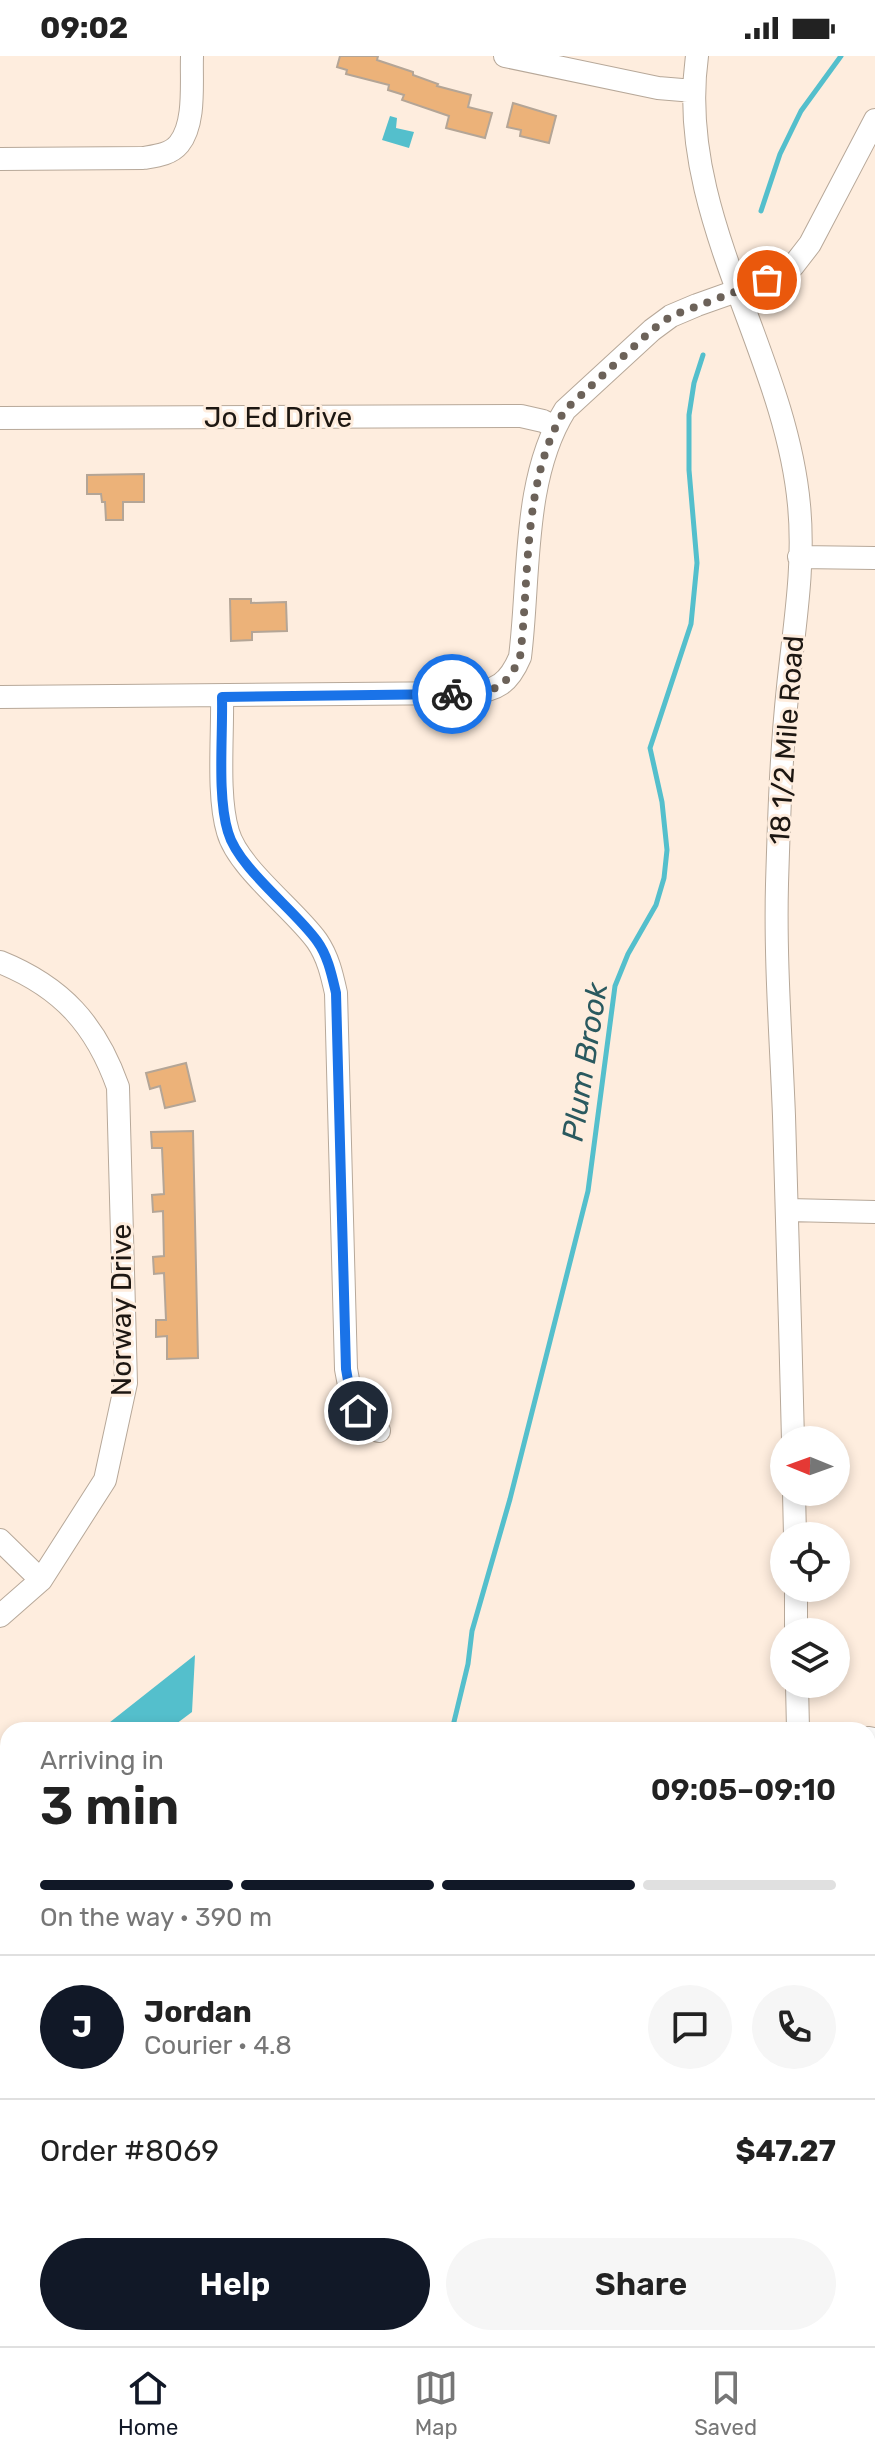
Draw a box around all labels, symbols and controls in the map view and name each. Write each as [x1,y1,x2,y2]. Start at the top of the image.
text: 09:02 [40,10,128,46]
pin [733,246,801,314]
icon: bag [745,258,789,302]
street label: Jo Ed Drive [204,401,352,434]
street label: 18 1/2 Mile Road [763,634,810,846]
courier [412,654,492,734]
icon: bike [430,672,474,716]
water label: Plum Brook [555,980,615,1144]
street label: Norway Drive [105,1224,138,1396]
pin [324,1377,392,1445]
icon: home [336,1389,380,1433]
north arrow [770,1426,850,1506]
map controls [770,1426,850,1698]
button: locate [770,1522,850,1602]
button: layers [770,1618,850,1698]
text: Arriving in [40,1745,164,1776]
text: 09:05–09:10 [651,1772,836,1808]
text: 3 min [40,1775,179,1837]
text: On the way · 390 m [40,1902,272,1933]
button: chat [648,1985,732,2069]
button: phone [752,1985,836,2069]
text: Jordan [144,1994,252,2030]
text: J [72,2009,92,2045]
text: Courier · 4.8 [144,2030,292,2061]
text: Order #8069 [40,2133,219,2169]
text: $47.27 [736,2133,836,2169]
button: Help [40,2238,430,2330]
button: Share [446,2238,836,2330]
tab: Home [118,2366,178,2441]
tab: Map [414,2366,458,2441]
tab: Saved [694,2366,757,2441]

